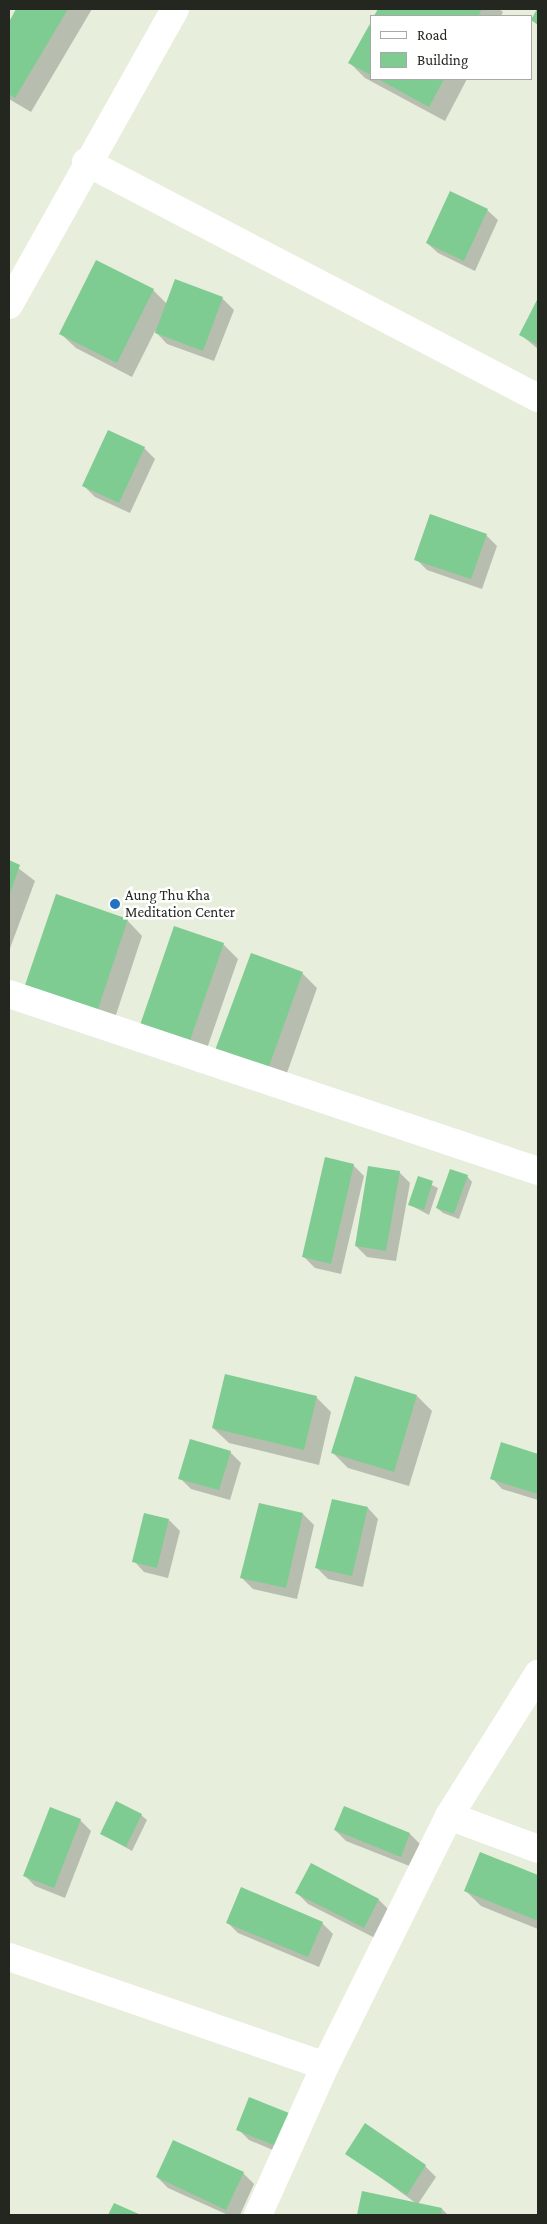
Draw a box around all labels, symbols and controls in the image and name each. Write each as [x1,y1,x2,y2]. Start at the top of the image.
legend [370,15,532,80]
text: Road [417,27,447,43]
text: Building [417,52,468,68]
place label: Aung Thu Kha Meditation Center [125,886,235,921]
marker: Aung Thu Kha Meditation Center [109,898,121,910]

